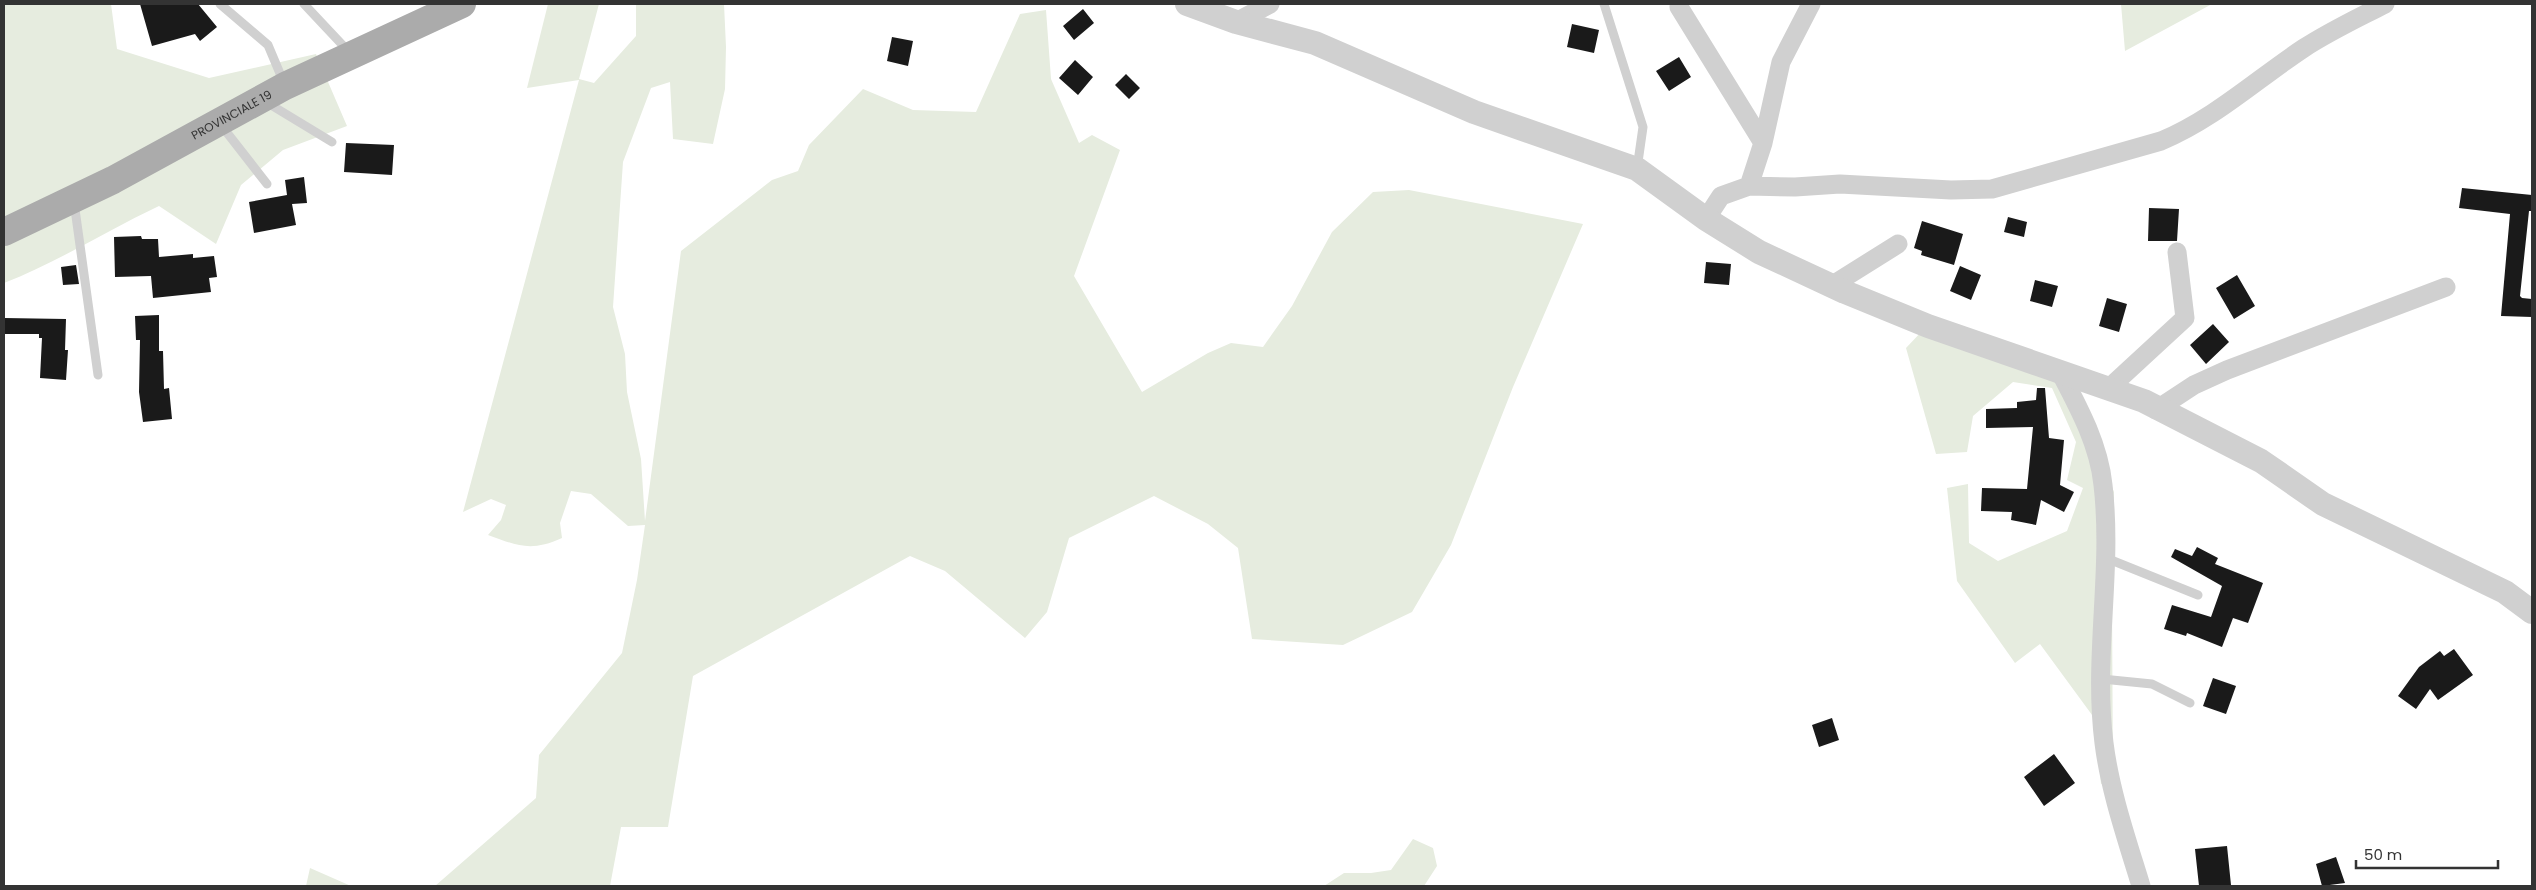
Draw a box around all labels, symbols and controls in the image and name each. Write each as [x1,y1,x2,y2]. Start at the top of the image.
street label: PROVINCIALE 19 [188,86,275,144]
scale bar [2356,838,2498,870]
text: 50 m [2364,844,2402,865]

